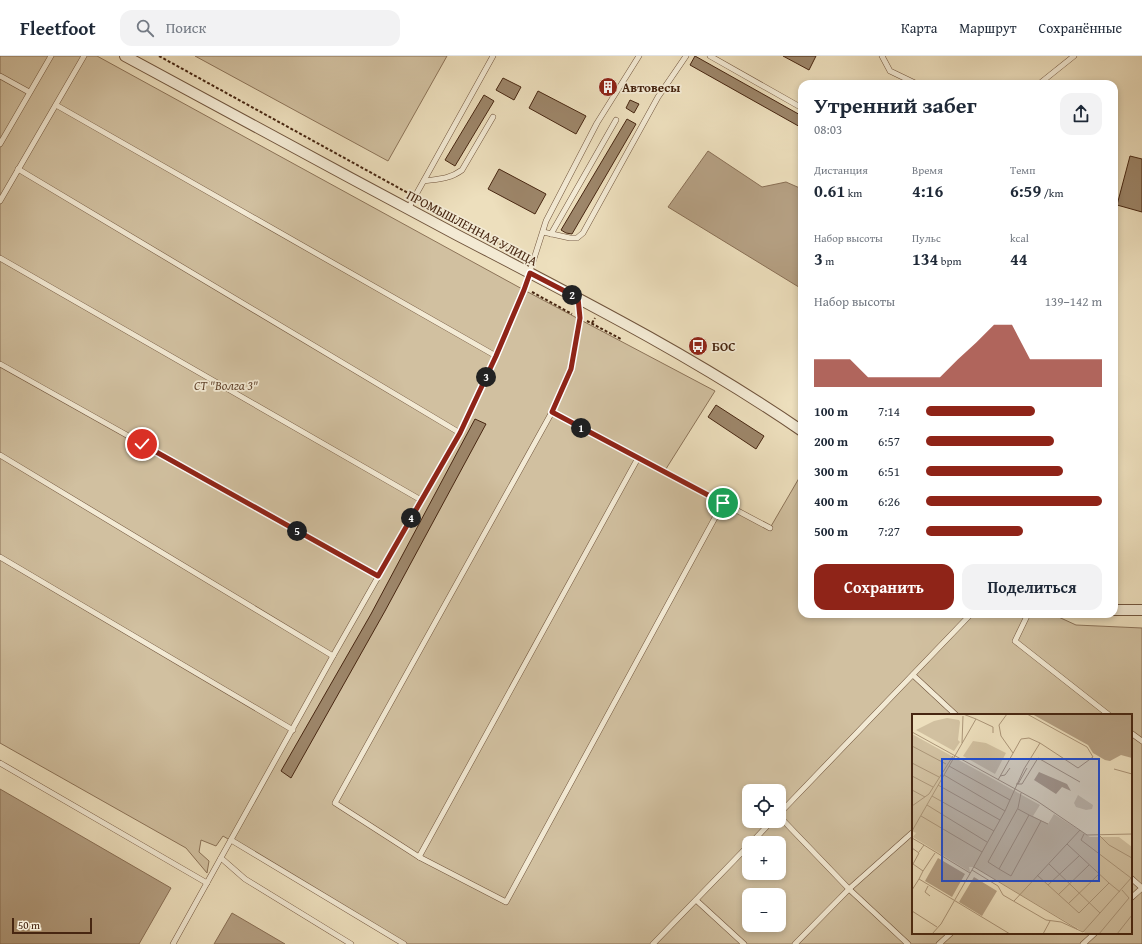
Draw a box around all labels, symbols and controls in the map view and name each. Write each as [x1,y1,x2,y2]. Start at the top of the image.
search box [120,10,400,46]
text: Fleetfoot [20,14,96,42]
icon: search [134,17,156,39]
text: Поиск [166,17,206,38]
text: Карта [901,18,937,38]
text: Маршрут [959,18,1017,38]
text: Сохранённые [1039,18,1122,38]
building icon: Автовесы [597,76,619,98]
place label: Автовесы [622,78,680,97]
text: Утренний забег [814,89,977,121]
button: share [1060,93,1102,135]
text: 08:03 [814,120,842,139]
text: Дистанция [814,162,868,178]
text: Время [912,162,943,178]
text: Темп [1010,162,1035,178]
text: 0.61 [814,178,845,203]
text: 4:16 [912,178,943,203]
text: 6:59 [1010,178,1041,203]
street label: ПРОМЫШЛЕННАЯ УЛИЦА [403,185,541,271]
text: km [845,185,862,201]
text: /km [1041,185,1063,201]
text: Набор высоты [814,230,883,246]
text: Пульс [912,230,941,246]
text: kcal [1010,230,1029,246]
text: 3 [814,246,823,271]
text: 134 [912,246,938,271]
text: 44 [1010,246,1028,271]
text: m [823,253,834,269]
text: bpm [938,253,961,269]
pin: 2 [562,285,582,305]
text: 2 [569,287,575,303]
text: Набор высоты [814,292,895,311]
text: 139–142 m [1045,292,1102,311]
bus stop icon: БОС [687,335,709,357]
place label: БОС [712,337,736,356]
pin: 3 [476,367,496,387]
text: 3 [483,369,489,385]
park label: СТ "Волга 3" [194,376,258,395]
text: 100 m [814,402,848,421]
text: 7:14 [878,402,900,421]
pin: 1 [571,418,591,438]
text: 1 [578,420,584,436]
pin [125,427,159,461]
text: 200 m [814,432,848,451]
text: 6:57 [878,432,900,451]
icon: check [131,433,153,455]
text: 300 m [814,462,848,481]
text: 6:51 [878,462,900,481]
pin [706,486,740,520]
icon: arrive [712,492,734,514]
text: 400 m [814,492,848,511]
text: 6:26 [878,492,900,511]
pin: 4 [401,508,421,528]
text: 4 [408,510,414,526]
pin: 5 [287,521,307,541]
text: 500 m [814,522,848,541]
text: 7:27 [878,522,900,541]
text: 5 [294,523,300,539]
button: Сохранить [814,564,954,610]
button: Поделиться [962,564,1102,610]
inset map [912,714,1132,934]
map controls [742,784,786,932]
button: locate [742,784,786,828]
button: + [742,836,786,880]
button: − [742,888,786,932]
scale bar [12,916,92,935]
text: 50 m [18,917,40,933]

